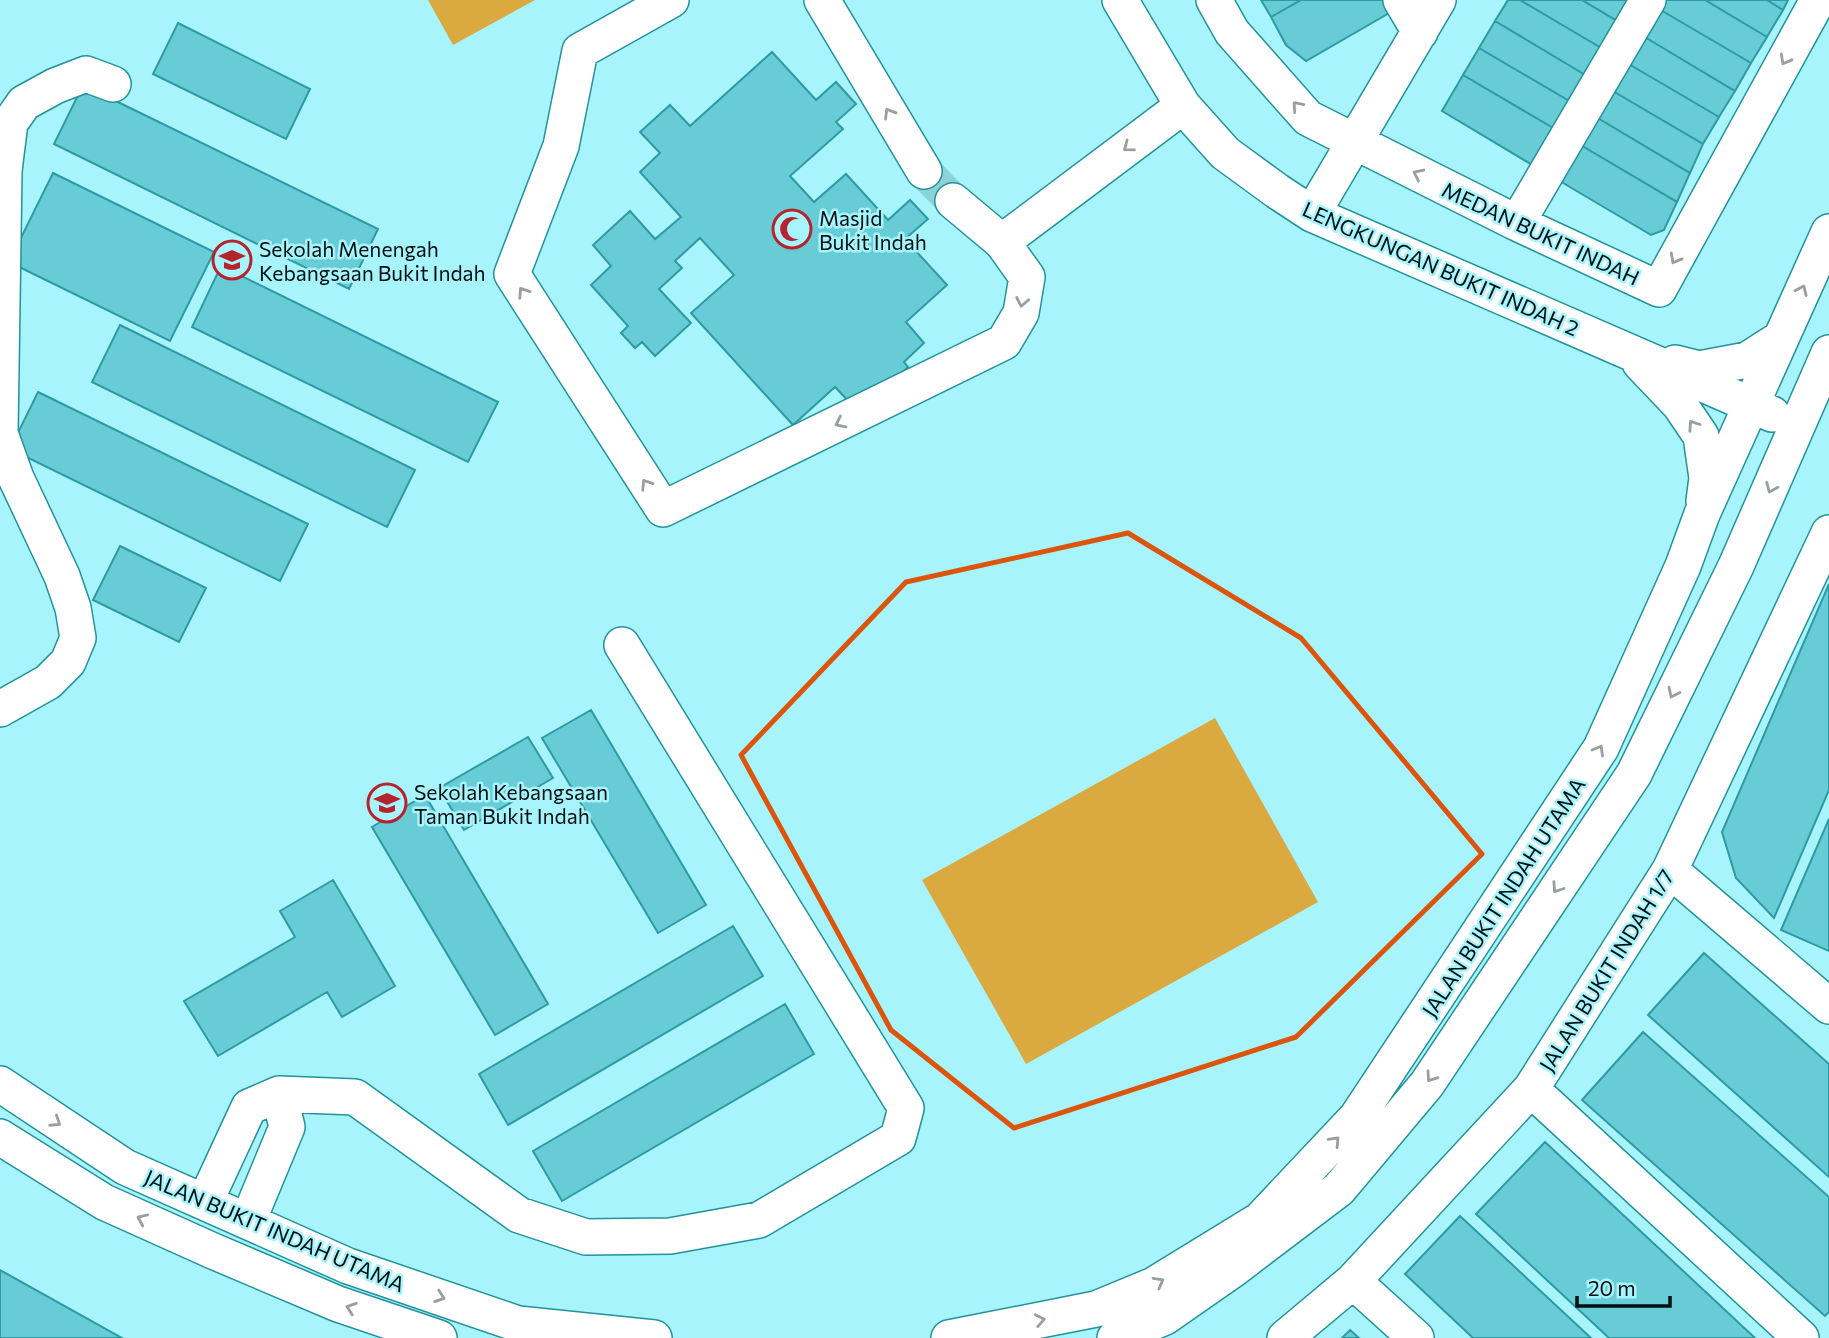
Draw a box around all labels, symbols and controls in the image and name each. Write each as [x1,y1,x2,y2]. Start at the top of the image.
one-way arrow [1780,52,1793,65]
one-way arrow [1293,101,1305,114]
one-way arrow [885,107,898,120]
one-way arrow [1124,139,1136,151]
one-way arrow [1413,168,1425,182]
street label: MEDAN BUKIT INDAH [1438,176,1644,290]
street label: LENGKUNGAN BUKIT INDAH 2 [1299,196,1583,340]
place label: Masjid Bukit Indah [819,205,927,254]
mosque icon: Masjid Bukit Indah [771,208,813,250]
place label: Sekolah Menengah Kebangsaan Bukit Indah [259,236,486,285]
school or university icon: Sekolah Menengah Kebangsaan Bukit Indah [211,239,253,281]
one-way arrow [1670,252,1683,264]
one-way arrow [1794,285,1808,298]
one-way arrow [519,287,532,300]
one-way arrow [1016,296,1031,308]
one-way arrow [835,414,847,428]
one-way arrow [1689,420,1701,433]
one-way arrow [642,478,655,491]
one-way arrow [1765,480,1779,493]
one-way arrow [1668,686,1682,698]
one-way arrow [1591,744,1604,757]
street label: JALAN BUKIT INDAH UTAMA [1416,773,1590,1021]
place label: Sekolah Kebangsaan Taman Bukit Indah [414,779,608,828]
school or university icon: Sekolah Kebangsaan Taman Bukit Indah [366,782,408,824]
street label: JALAN BUKIT INDAH 1/7 [1534,864,1678,1076]
one-way arrow [1553,880,1565,893]
one-way arrow [1427,1069,1439,1082]
one-way arrow [49,1114,62,1127]
one-way arrow [1327,1136,1339,1149]
street label: JALAN BUKIT INDAH UTAMA [141,1164,409,1296]
one-way arrow [137,1213,149,1227]
scale bar [1577,1264,1670,1308]
text: 20 m [1588,1275,1636,1300]
one-way arrow [1152,1277,1164,1290]
one-way arrow [434,1289,446,1303]
one-way arrow [345,1302,358,1316]
one-way arrow [1034,1313,1046,1328]

